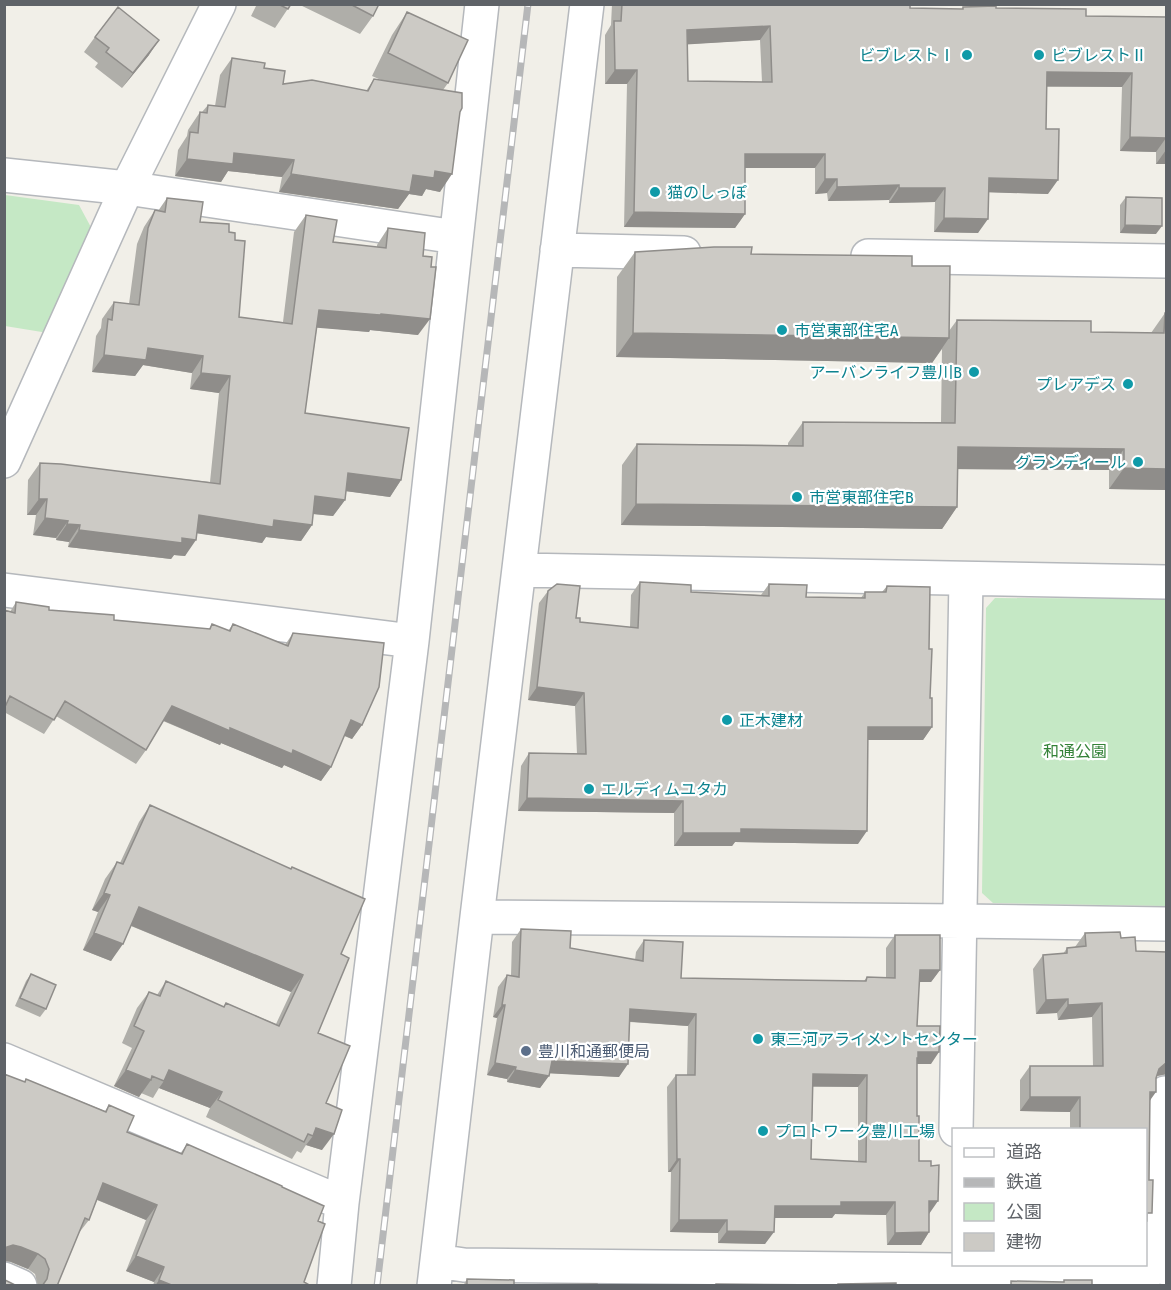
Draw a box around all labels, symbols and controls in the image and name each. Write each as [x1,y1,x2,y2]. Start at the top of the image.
place label: ビブレストⅠ [859,46,955,65]
place label: ビブレストⅡ [1051,46,1147,65]
marker: ビブレストⅠ [960,48,974,62]
marker: ビブレストⅡ [1032,48,1046,62]
place label: 猫のしっぽ [667,183,747,202]
marker: 猫のしっぽ [648,185,662,199]
place label: 市営東部住宅A [794,321,899,340]
marker: 市営東部住宅A [775,323,789,337]
place label: アーバンライフ豊川B [810,363,962,382]
marker: アーバンライフ豊川B [967,365,981,379]
place label: プレアデス [1036,375,1116,394]
marker: プレアデス [1121,377,1135,391]
place label: グランディール [1015,453,1126,472]
marker: グランディール [1131,455,1145,469]
place label: 市営東部住宅B [809,488,914,507]
marker: 市営東部住宅B [790,490,804,504]
place label: 正木建材 [739,711,803,730]
marker: 正木建材 [720,713,734,727]
park label: 和通公園 [1043,742,1107,761]
place label: エルディムユタカ [601,780,728,799]
marker: エルディムユタカ [582,782,596,796]
place label: 東三河アライメントセンター [770,1030,978,1049]
marker: 東三河アライメントセンター [751,1032,765,1046]
place label: 豊川和通郵便局 [538,1042,650,1061]
marker: 豊川和通郵便局 [519,1044,533,1058]
place label: プロトワーク豊川工場 [775,1122,935,1141]
marker: プロトワーク豊川工場 [756,1124,770,1138]
legend [952,1128,1147,1266]
text: 道路 [1006,1141,1042,1163]
text: 鉄道 [1006,1171,1042,1193]
text: 公園 [1006,1201,1042,1223]
text: 建物 [1006,1231,1042,1253]

